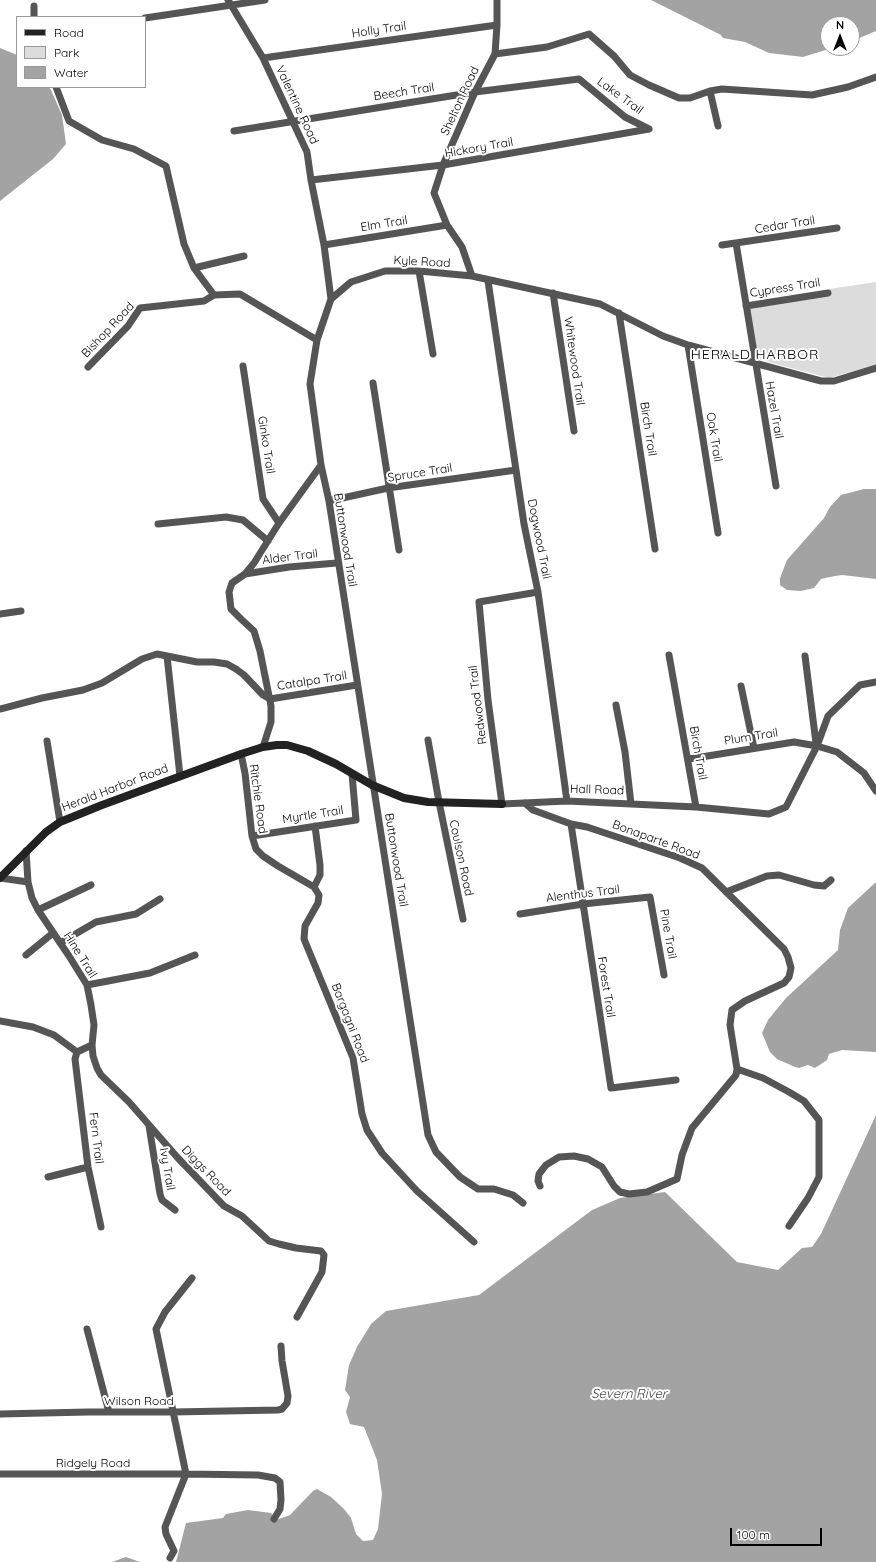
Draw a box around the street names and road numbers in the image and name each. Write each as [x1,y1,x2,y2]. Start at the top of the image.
street label: Holly Trail [351,19,407,41]
street label: Valentine Road [273,64,321,146]
street label: Shelton Road [438,64,482,138]
street label: Lake Trail [594,74,646,118]
street label: Beech Trail [373,80,435,104]
street label: Hickory Trail [444,135,514,161]
street label: Elm Trail [359,213,409,235]
street label: Cedar Trail [754,213,816,237]
street label: Kyle Road [393,253,451,271]
street label: Cypress Trail [749,275,821,301]
street label: Bishop Road [79,299,137,361]
street label: Whitewood Trail [561,316,587,406]
street label: Hazel Trail [762,380,786,440]
street label: Birch Trail [637,401,659,457]
street label: Oak Trail [703,411,725,463]
street label: Ginko Trail [254,415,278,475]
street label: Spruce Trail [387,461,453,485]
street label: Buttonwood Trail [330,492,360,588]
street label: Dogwood Trail [524,498,554,580]
street label: Alder Trail [261,546,319,568]
street label: Redwood Trail [466,665,490,745]
street label: Catalpa Trail [276,668,348,694]
street label: Birch Trail [686,725,710,781]
street label: Plum Trail [723,726,779,748]
street label: Herald Harbor Road [60,761,170,815]
street label: Ritchie Road [246,763,270,835]
street label: Hall Road [570,782,624,798]
street label: Myrtle Trail [281,803,345,827]
street label: Buttonwood Trail [381,812,411,908]
street label: Bonaparte Road [610,817,702,863]
street label: Coulson Road [446,819,476,897]
street label: Alenthus Trail [545,882,621,906]
street label: Pine Trail [657,908,679,960]
street label: Hine Trail [60,929,100,981]
street label: Forest Trail [594,955,618,1019]
street label: Bargagni Road [328,981,372,1065]
street label: Fern Trail [86,1111,106,1165]
street label: Diggs Road [178,1143,234,1199]
street label: Ivy Trail [156,1147,178,1191]
street label: Wilson Road [104,1394,174,1408]
street label: Ridgely Road [56,1456,130,1470]

